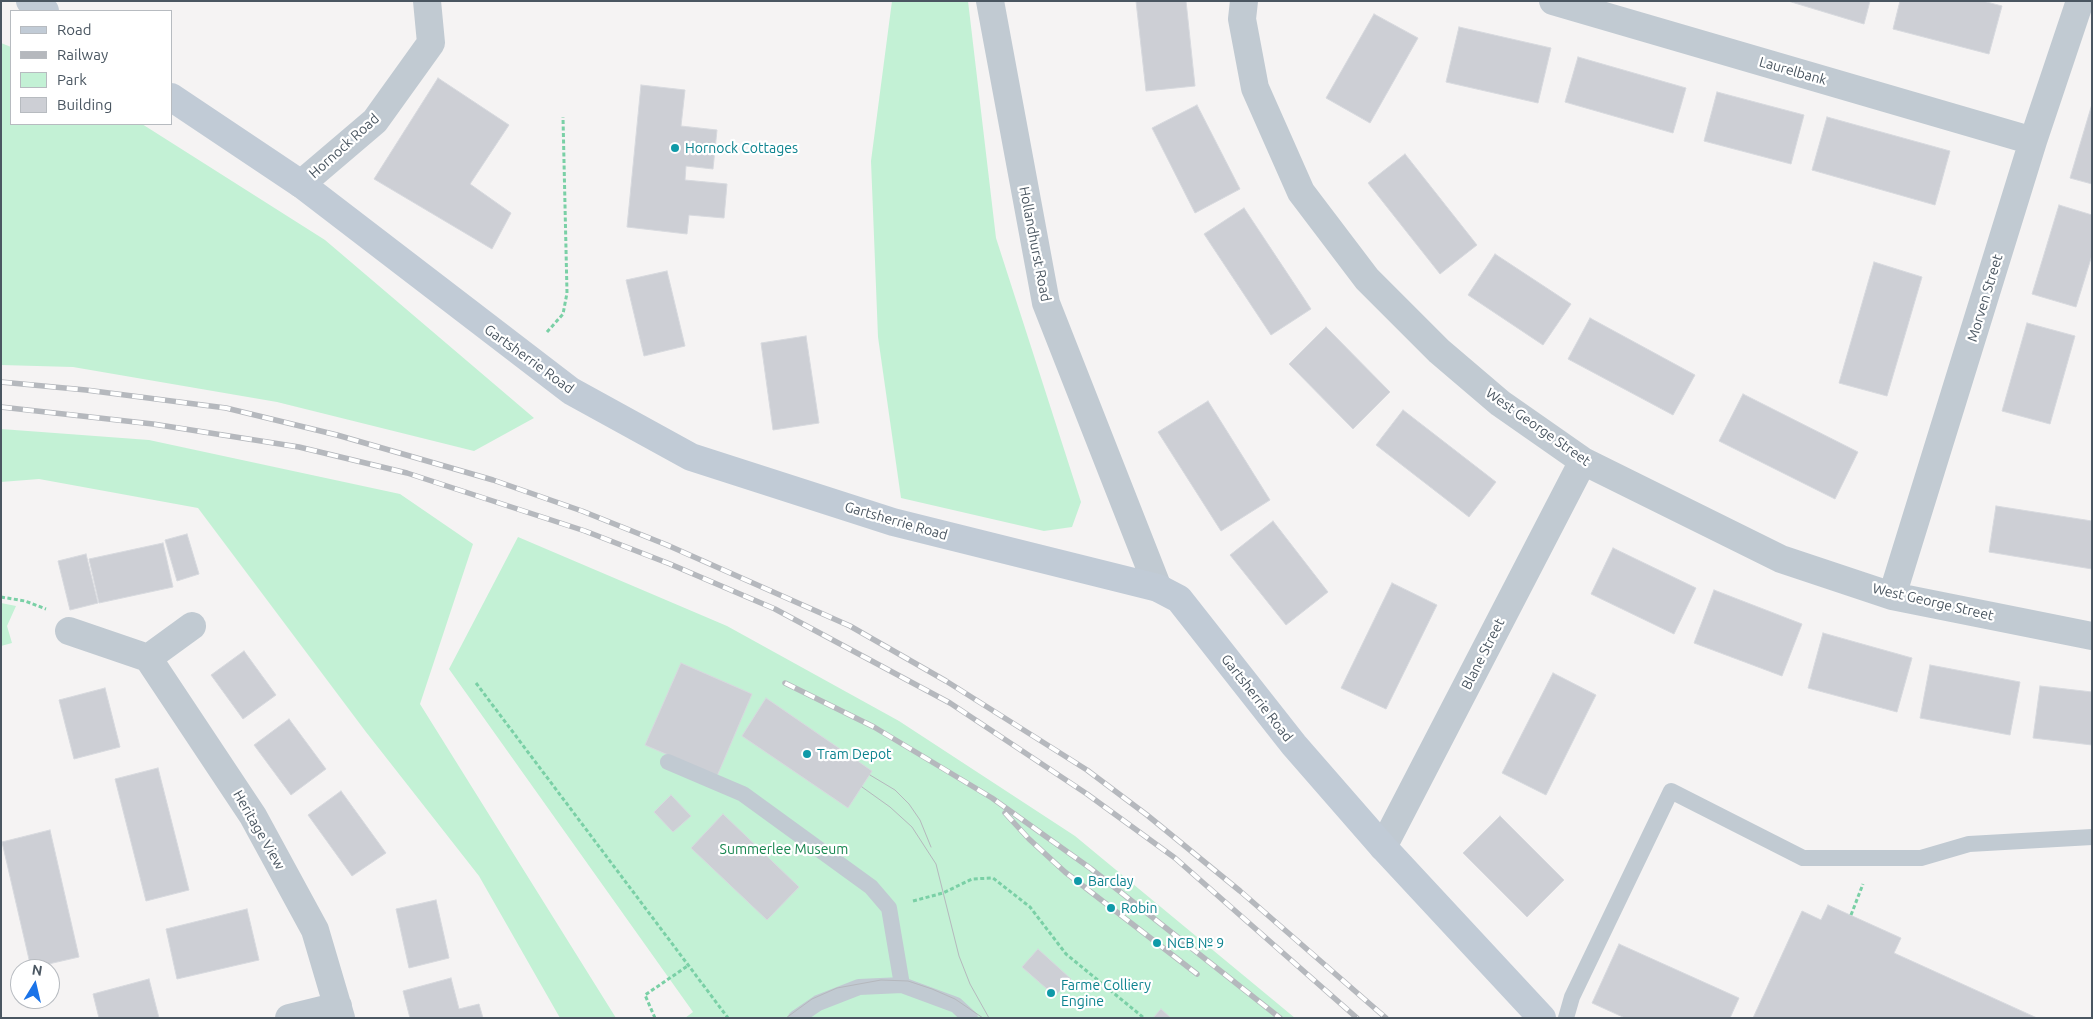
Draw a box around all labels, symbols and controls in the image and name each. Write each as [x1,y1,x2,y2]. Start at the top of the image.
legend [10,10,172,125]
text: Road [57,21,92,38]
text: Railway [57,46,108,63]
street label: Laurelbank [1757,53,1829,89]
text: Park [57,71,87,88]
text: Building [57,96,112,113]
street label: Hornock Road [305,110,383,182]
place label: Hornock Cottages [685,140,798,156]
marker: Hornock Cottages [669,142,681,154]
street label: Hollandhurst Road [1016,185,1054,303]
street label: Morven Street [1964,252,2006,344]
street label: Gartsherrie Road [481,321,577,397]
street label: West George Street [1482,385,1594,469]
street label: Gartsherrie Road [843,498,949,544]
street label: West George Street [1871,580,1995,624]
street label: Blane Street [1458,616,1508,692]
street label: Gartsherrie Road [1218,651,1296,745]
place label: Tram Depot [817,746,892,762]
marker: Tram Depot [801,748,813,760]
street label: Heritage View [229,787,289,873]
park label: Summerlee Museum [720,841,848,857]
place label: Barclay [1088,873,1134,889]
marker: Barclay [1072,875,1084,887]
place label: Robin [1121,900,1157,916]
marker: Robin [1105,902,1117,914]
place label: NCB № 9 [1167,935,1224,951]
marker: NCB № 9 [1151,937,1163,949]
north arrow [10,959,60,1009]
text: N [31,961,44,979]
place label: Farme Colliery Engine [1061,977,1151,1010]
marker: Farme Colliery Engine [1045,987,1057,999]

